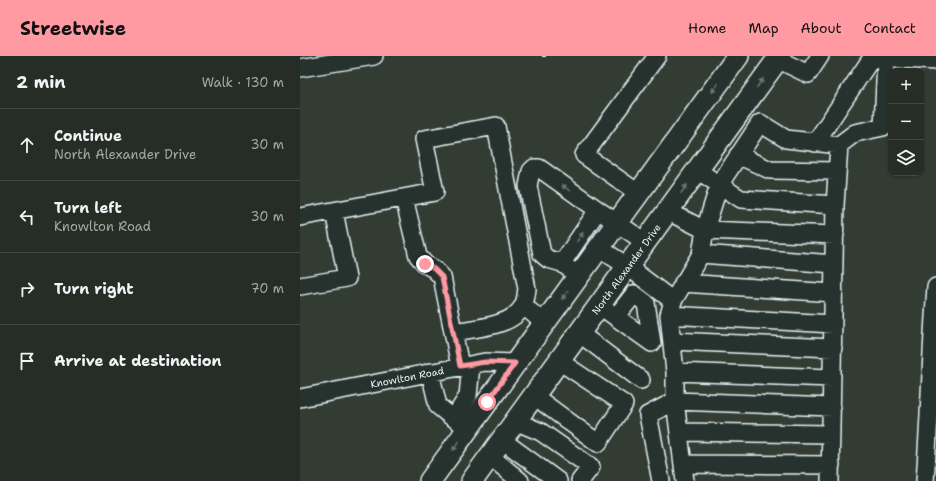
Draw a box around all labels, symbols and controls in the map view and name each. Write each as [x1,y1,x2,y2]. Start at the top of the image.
text: Streetwise [20,16,126,41]
text: Home [688,19,727,37]
text: Map [749,19,779,37]
text: About [801,19,842,37]
text: Contact [864,19,916,37]
map controls [888,68,924,176]
button: + [888,68,924,104]
text: 2 min [16,71,66,93]
text: Walk · 130 m [202,74,284,91]
one-way arrow [756,78,764,89]
one-way arrow [711,82,719,93]
button: − [888,104,924,140]
text: Continue [54,126,122,146]
icon: ahead [16,134,38,156]
text: 30 m [250,136,284,153]
button: layers [888,140,924,176]
text: North Alexander Drive [54,146,196,163]
one-way arrow [679,183,688,194]
one-way arrow [561,184,571,192]
text: Turn left [54,198,122,218]
icon: left [16,206,38,228]
text: 30 m [250,208,284,225]
text: Knowlton Road [54,218,151,235]
street label: North Alexander Drive [589,221,664,317]
one-way arrow [576,232,584,242]
route end [416,255,434,273]
icon: right [16,278,38,300]
text: Turn right [54,279,134,299]
text: 70 m [250,280,284,297]
one-way arrow [561,290,569,300]
icon: arrive [16,350,38,372]
text: Arrive at destination [54,351,222,371]
street label: Knowlton Road [369,364,446,391]
route start [478,393,496,411]
one-way arrow [452,440,460,451]

